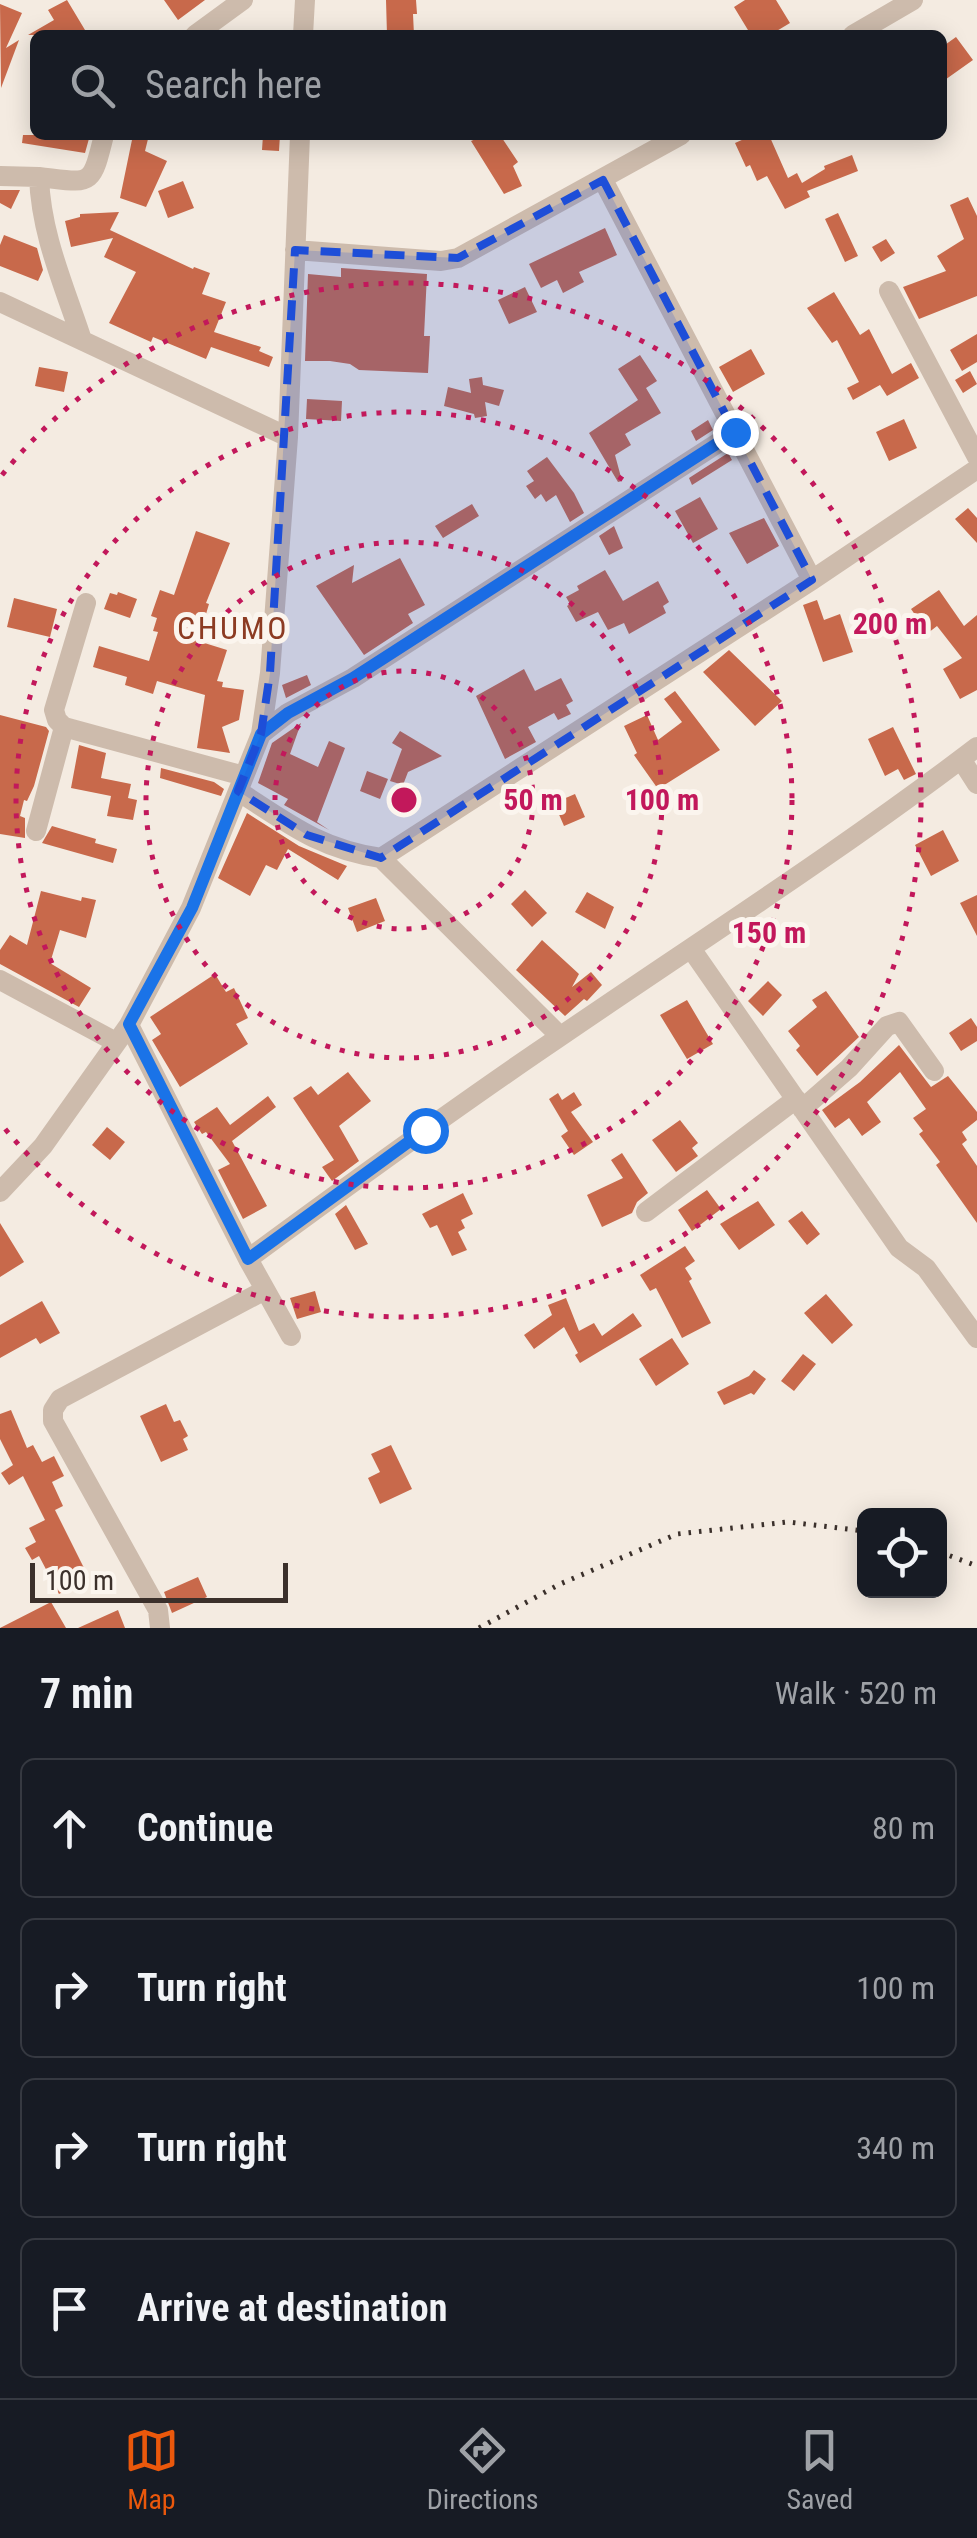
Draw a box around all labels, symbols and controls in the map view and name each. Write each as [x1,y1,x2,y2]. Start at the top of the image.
search box [30,30,947,140]
icon: search [65,58,120,113]
text: Search here [145,63,322,107]
route end [713,410,759,456]
text: 200 m [853,606,927,641]
district label: CHUMO [177,609,289,647]
centre of rings [386,782,422,818]
text: 50 m [503,782,563,817]
text: 100 m [625,782,699,817]
text: 150 m [732,915,806,950]
route start [403,1108,449,1154]
map controls [857,1508,947,1598]
button: locate [857,1508,947,1598]
scale bar [30,1558,288,1602]
text: 100 m [45,1564,114,1597]
text: 7 min [40,1669,133,1718]
text: Walk · 520 m [775,1674,937,1712]
icon: ahead [42,1801,97,1856]
text: Continue [137,1806,273,1850]
text: 80 m [872,1809,935,1847]
icon: right [42,1961,97,2016]
text: Turn right [137,1966,287,2010]
text: 100 m [856,1969,935,2007]
icon: right [42,2121,97,2176]
text: Turn right [137,2126,287,2170]
text: 340 m [856,2129,935,2167]
icon: arrive [42,2281,97,2336]
text: Arrive at destination [137,2286,447,2330]
tab: Map [124,2423,179,2516]
tab: Directions [427,2423,539,2516]
tab: Saved [786,2423,853,2516]

